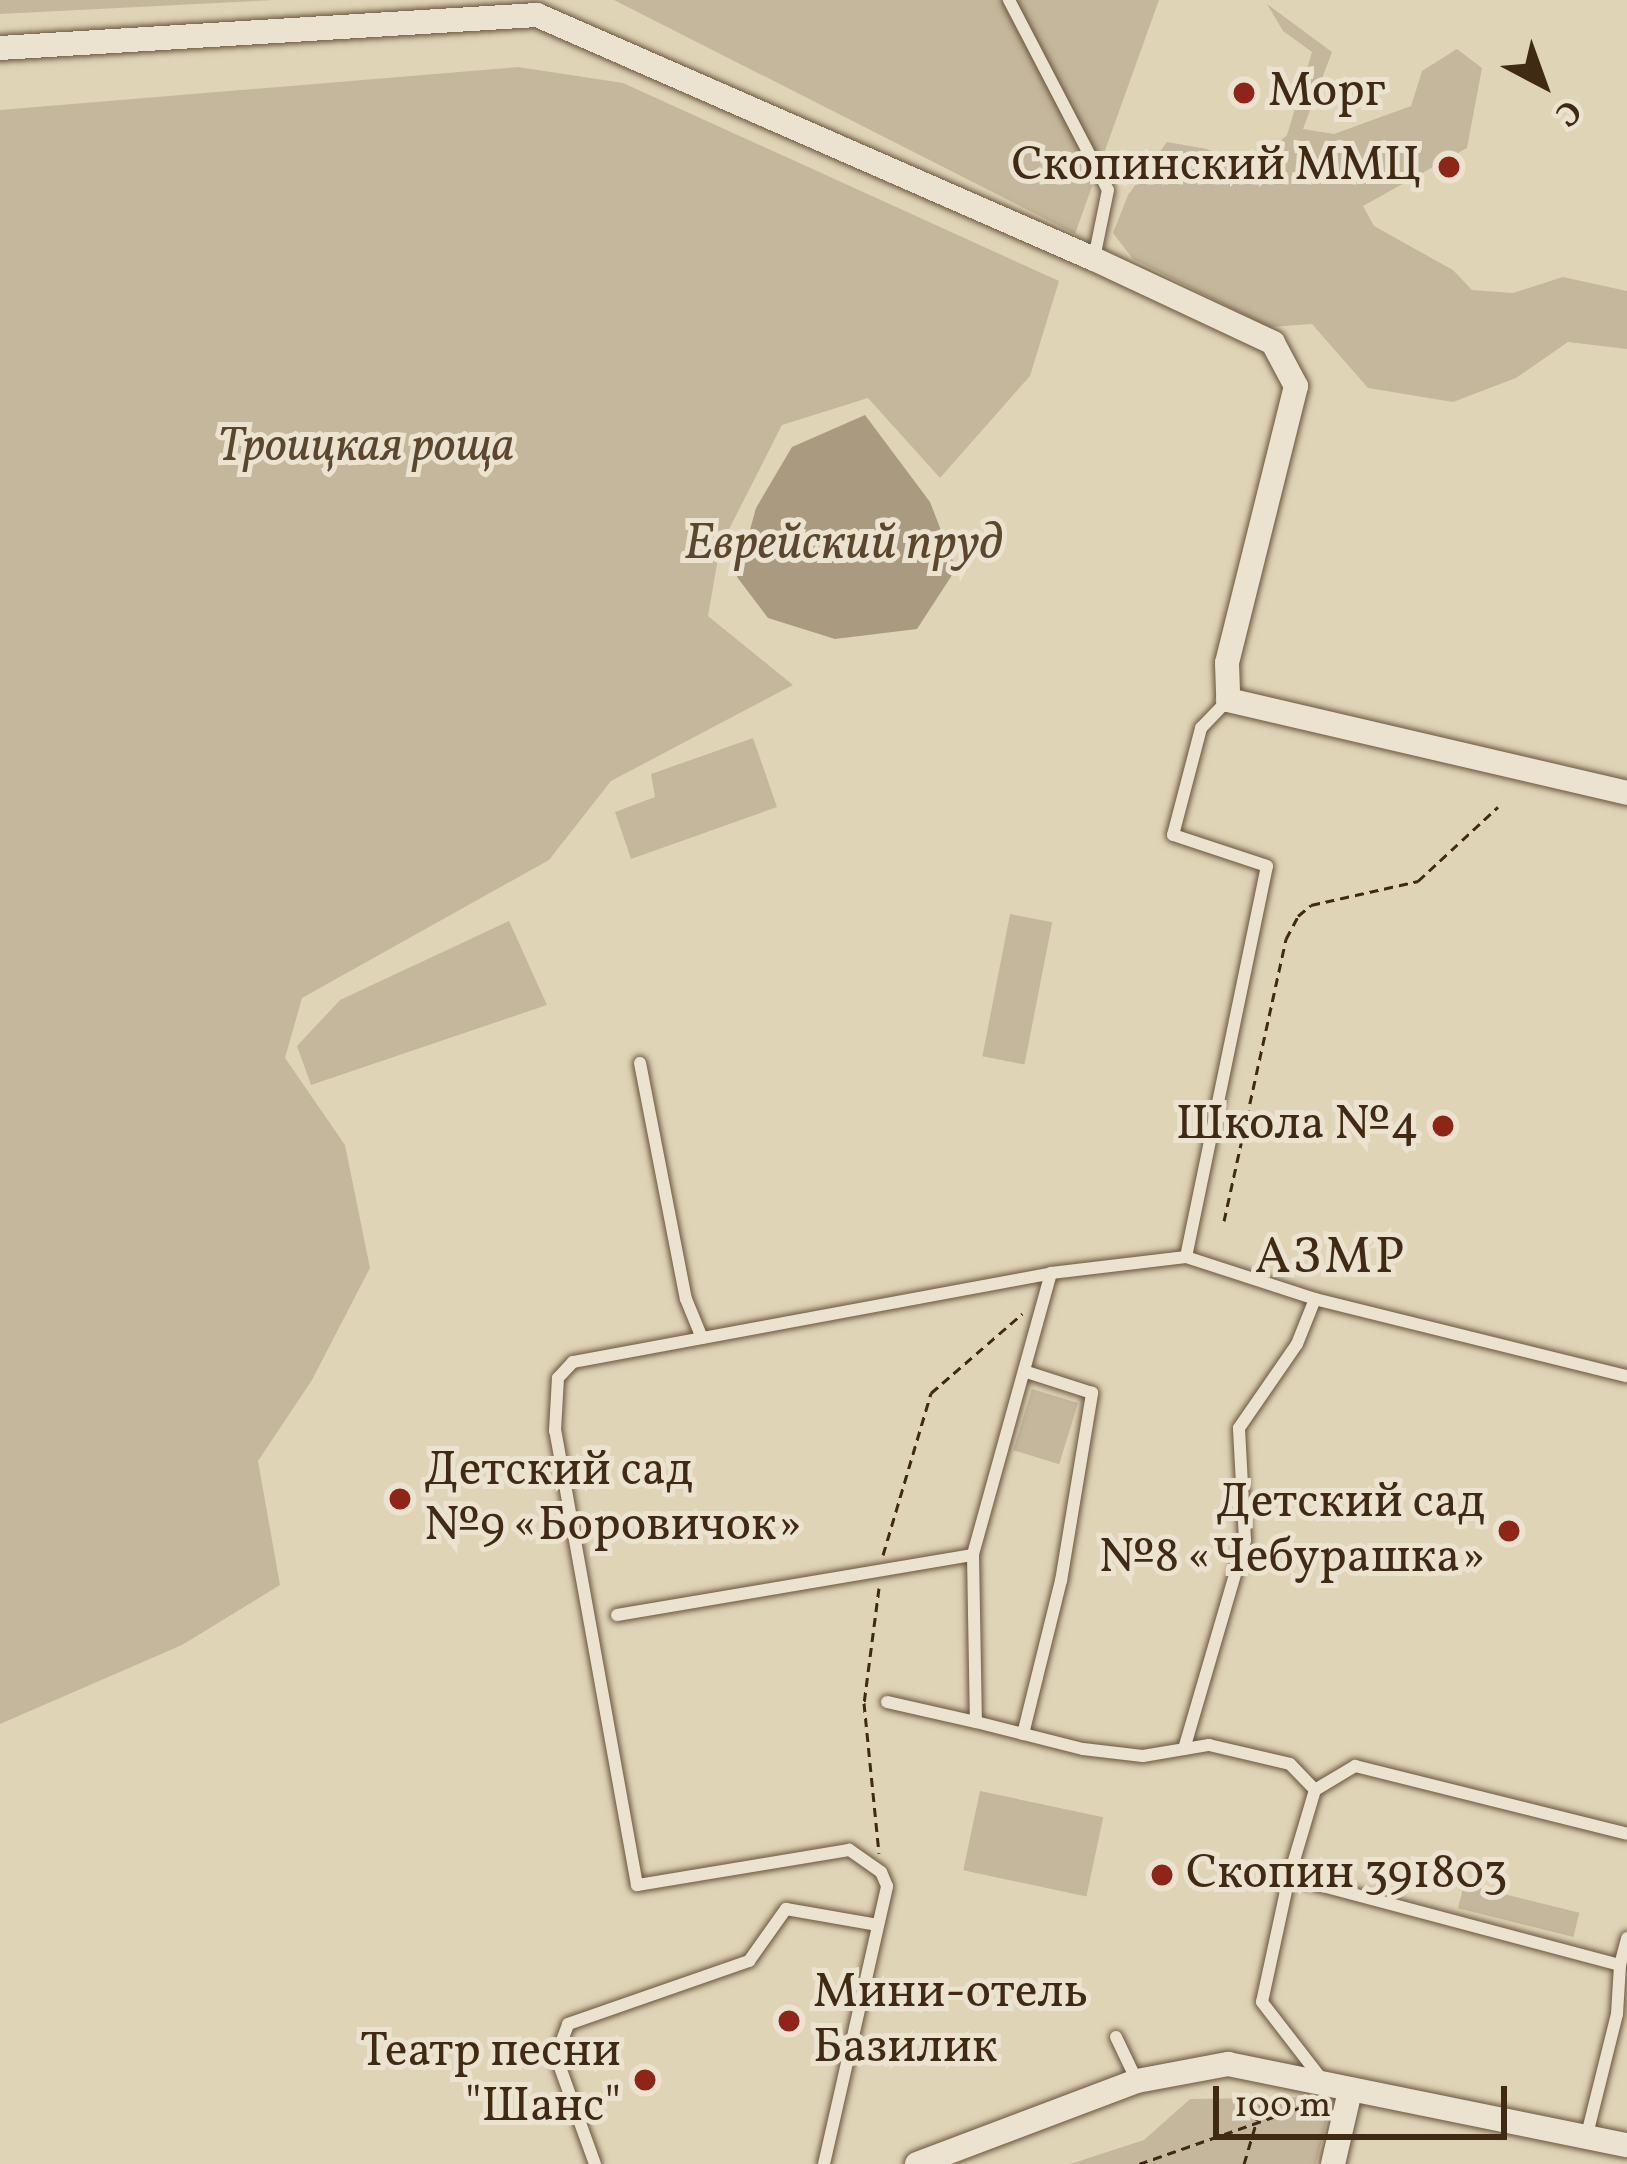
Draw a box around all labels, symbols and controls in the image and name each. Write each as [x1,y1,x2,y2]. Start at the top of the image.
north arrow [1483,24,1603,144]
place label: Морг [1268,64,1386,122]
marker: Морг [1231,80,1257,106]
text: С [1544,87,1590,135]
place label: Скопинский ММЦ [1012,138,1422,196]
marker: Скопинский ММЦ [1433,151,1465,183]
park label: Троицкая роща [218,419,514,477]
water label: Еврейский пруд [684,514,1002,576]
place label: Школа №4 [1176,1097,1419,1155]
marker: Школа №4 [1430,1113,1456,1139]
district label: АЗМР [1255,1228,1407,1290]
place label: Детский сад №9 «Боровичок» [424,1442,802,1555]
place label: Детский сад №8 «Чебурашка» [1098,1474,1485,1587]
marker: Детский сад №9 «Боровичок» [387,1486,413,1512]
marker: Детский сад №8 «Чебурашка» [1496,1518,1522,1544]
place label: Скопин 391803 [1186,1846,1508,1904]
marker: Скопин 391803 [1149,1862,1175,1888]
place label: Мини-отель Базилик [813,1964,1088,2077]
marker: Мини-отель Базилик [776,2008,802,2034]
place label: Театр песни "Шанс" [360,2023,621,2136]
scale bar [1219,2062,1513,2136]
marker: Театр песни "Шанс" [632,2067,658,2093]
text: 100 m [1234,2082,1331,2132]

